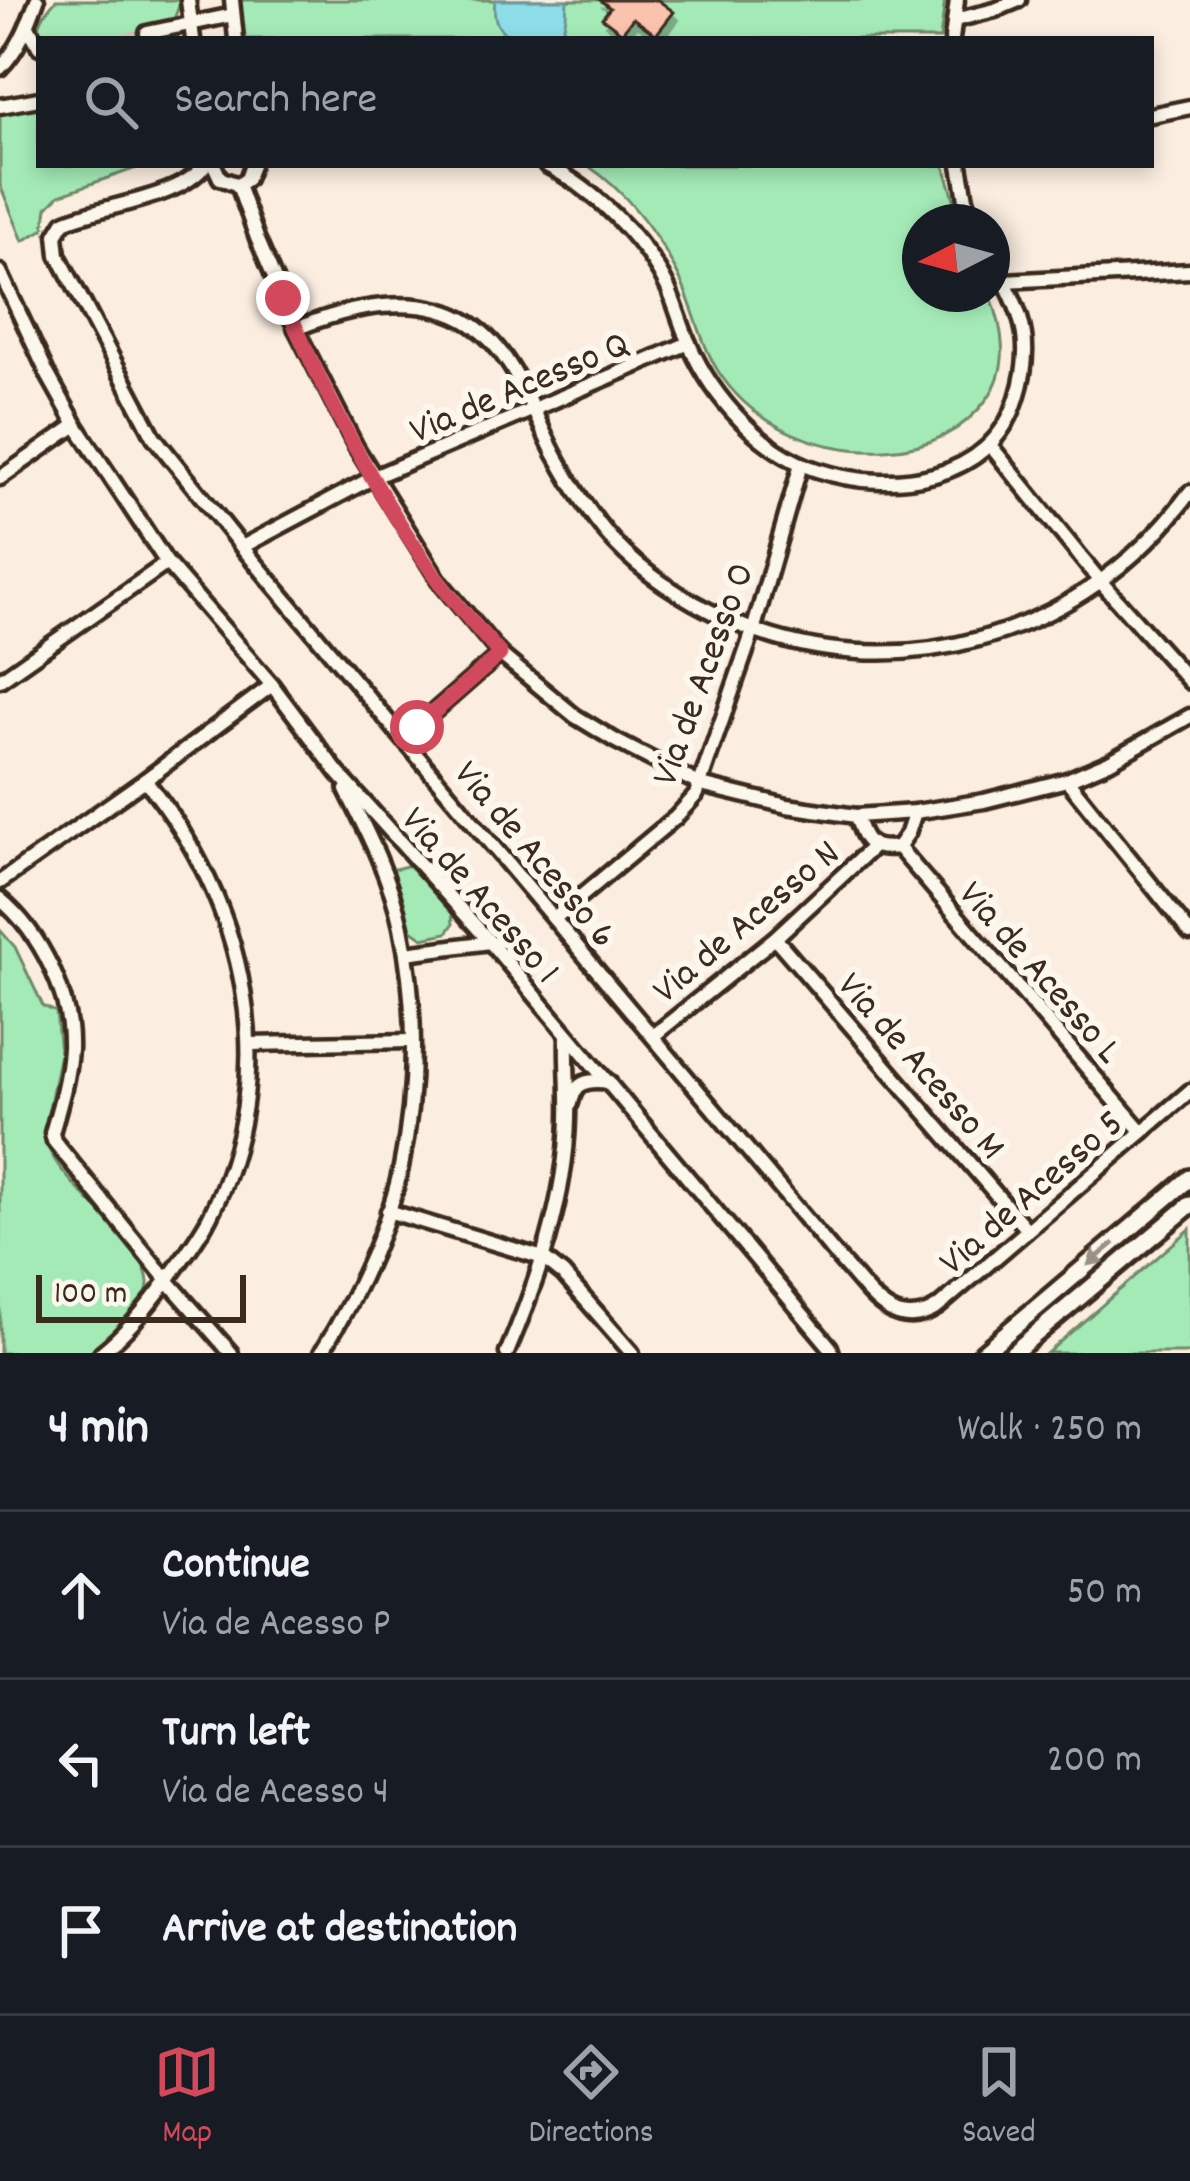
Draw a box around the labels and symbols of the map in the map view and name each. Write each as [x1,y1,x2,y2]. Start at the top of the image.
north arrow [902,204,1010,312]
route end [256,271,310,325]
street label: Via de Acesso Q [402,319,639,461]
street label: Via de Acesso O [640,556,772,794]
route start [390,700,444,754]
street label: Via de Acesso 6 [438,750,628,962]
street label: Via de Acesso 1 [385,796,571,998]
street label: Via de Acesso N [642,829,854,1019]
street label: Via de Acesso L [943,871,1133,1078]
street label: Via de Acesso M [822,962,1016,1174]
street label: Via de Acesso 5 [929,1099,1138,1291]
one-way arrow [1086,1240,1116,1266]
scale bar [36,1269,246,1322]

